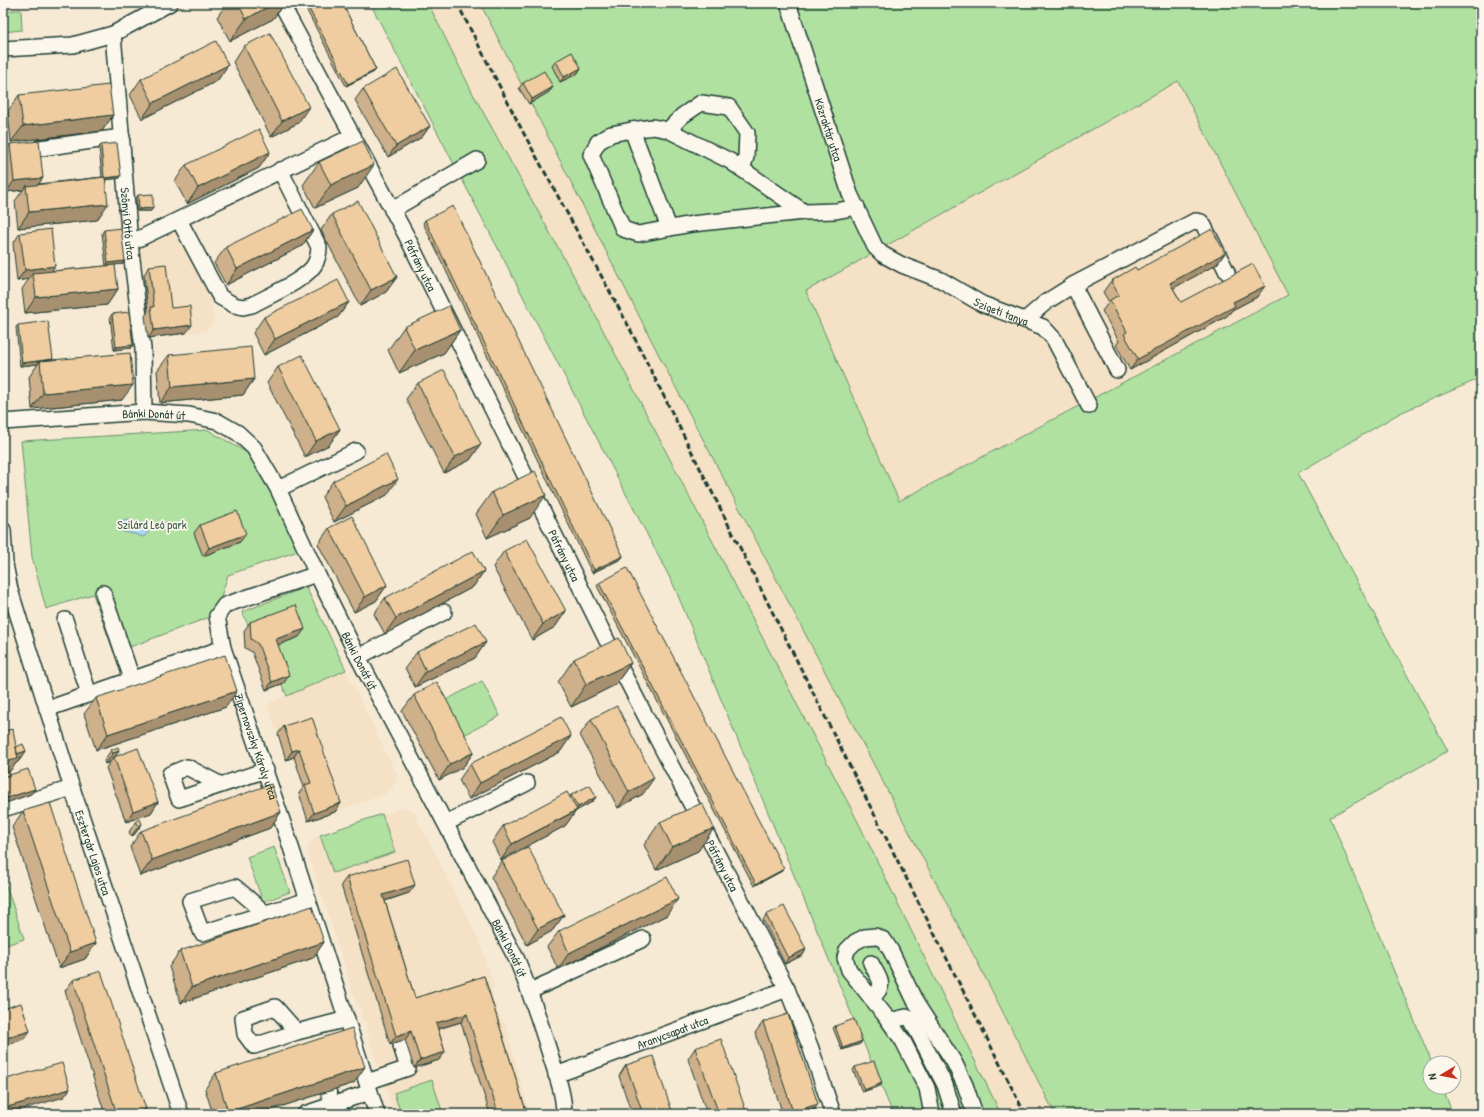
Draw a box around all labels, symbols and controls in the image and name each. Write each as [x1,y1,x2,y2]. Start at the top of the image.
street label: Közraktár utca [811,96,847,163]
street label: Szőnyi Ottó utca [117,187,140,261]
street label: Páfrány utca [401,236,441,294]
street label: Szigeti tanya [971,293,1031,329]
street label: Bánki Donát út [121,403,187,423]
park label: Szilárd Leó park [117,516,187,533]
street label: Páfrány utca [545,527,585,584]
street label: Bánki Donát út [338,629,383,693]
street label: Zipernovszky Károly utca [231,691,283,802]
street label: Esztergár Lajos utca [71,808,116,897]
street label: Páfrány utca [702,837,743,894]
street label: Bánki Donát út [488,916,532,980]
street label: Aranycsapat utca [634,1011,710,1053]
north arrow [1422,1055,1462,1095]
text: N [1425,1072,1440,1081]

